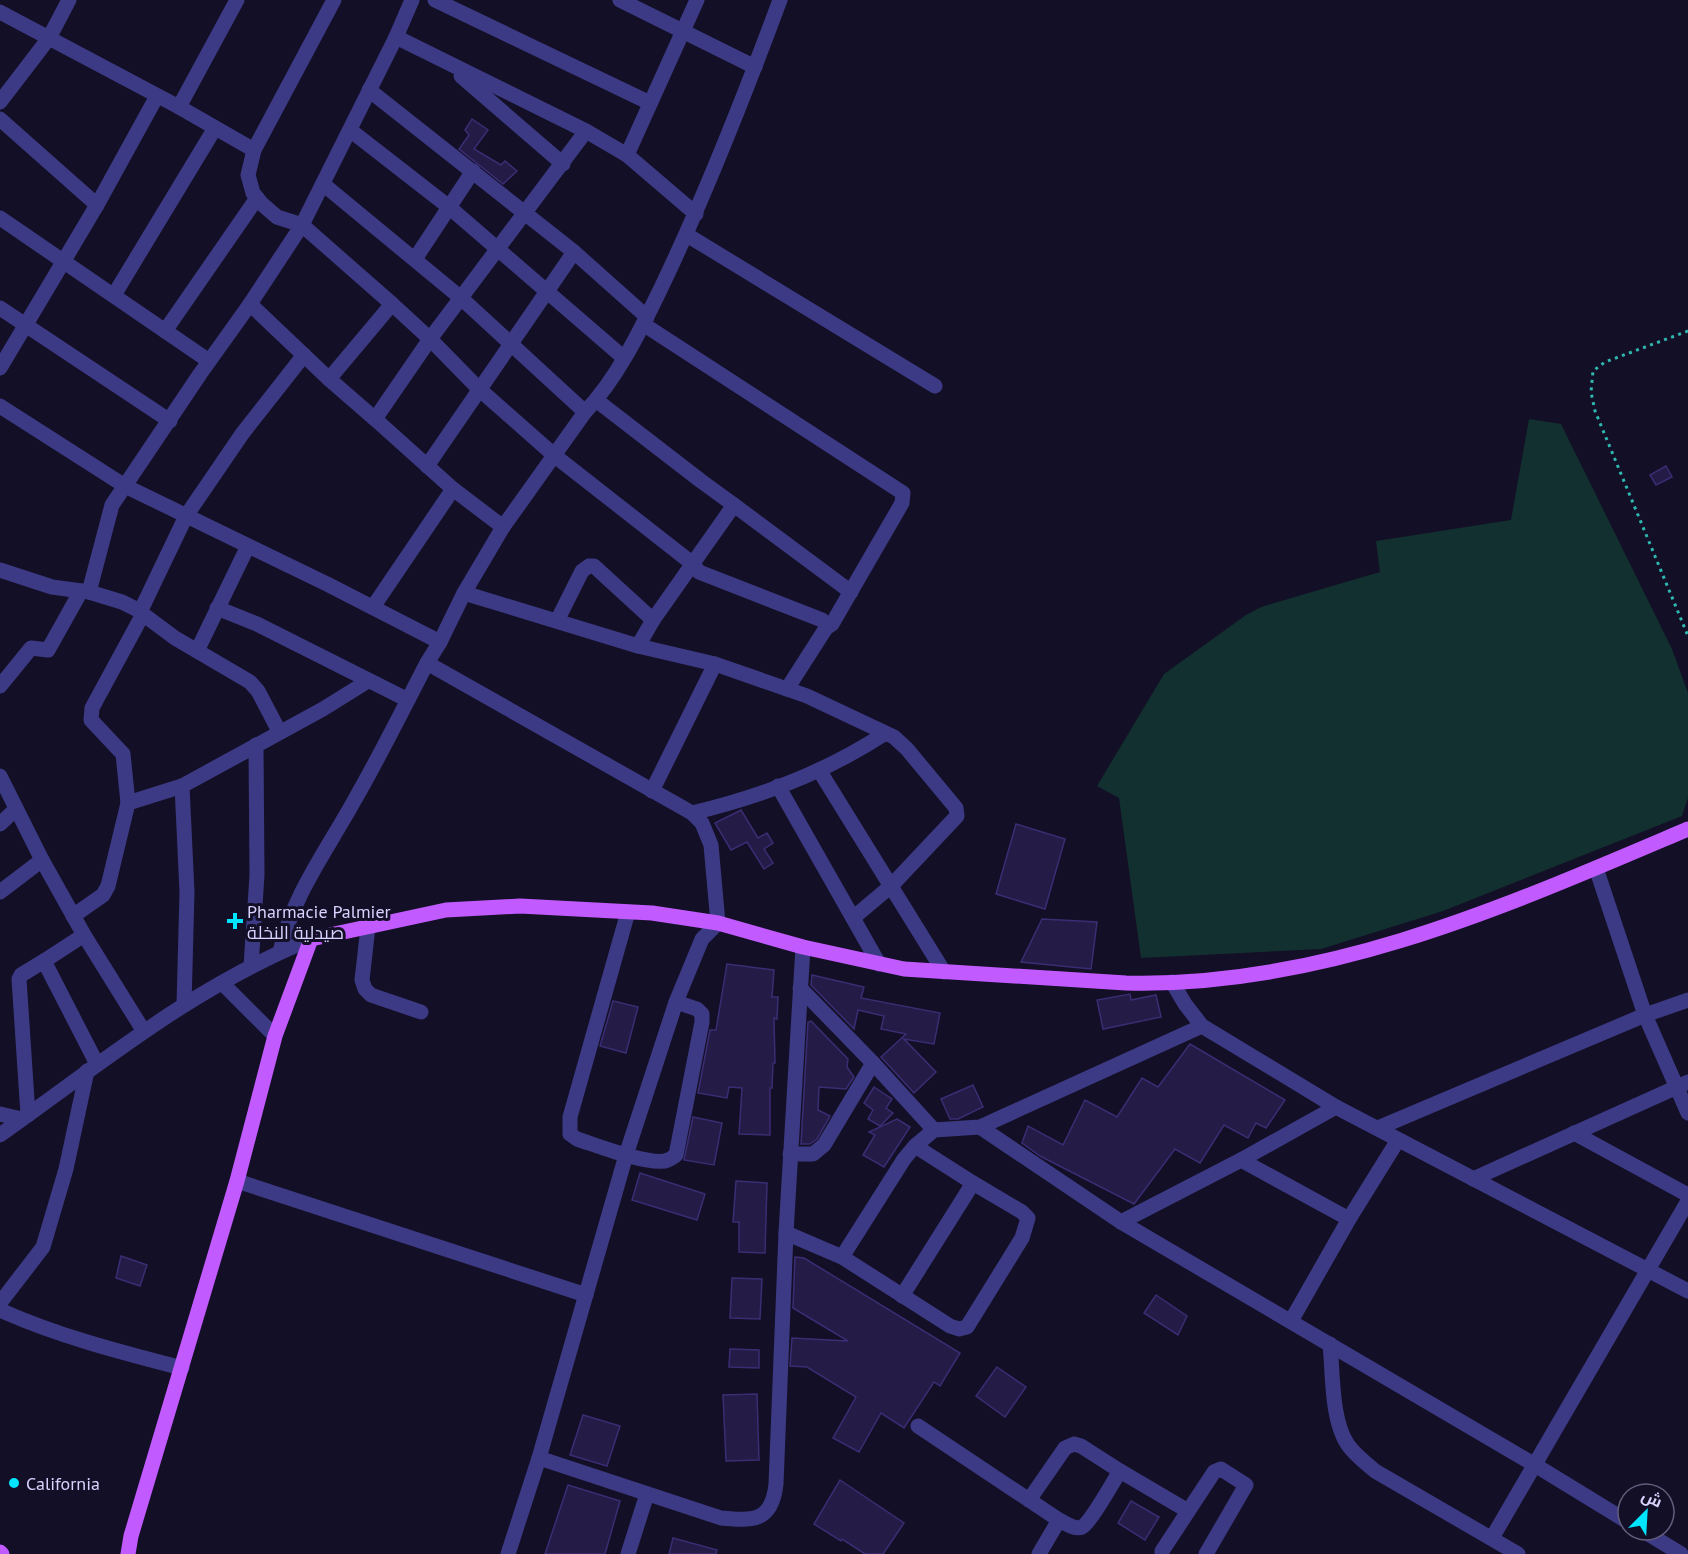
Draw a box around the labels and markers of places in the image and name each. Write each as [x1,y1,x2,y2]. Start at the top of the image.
place label: Pharmacie Palmier صيدلية النخلة [247,900,391,944]
marker: Pharmacie Palmier صيدلية النخلة [228,914,242,928]
place label: California [26,1472,100,1495]
marker: California [7,1476,21,1490]

